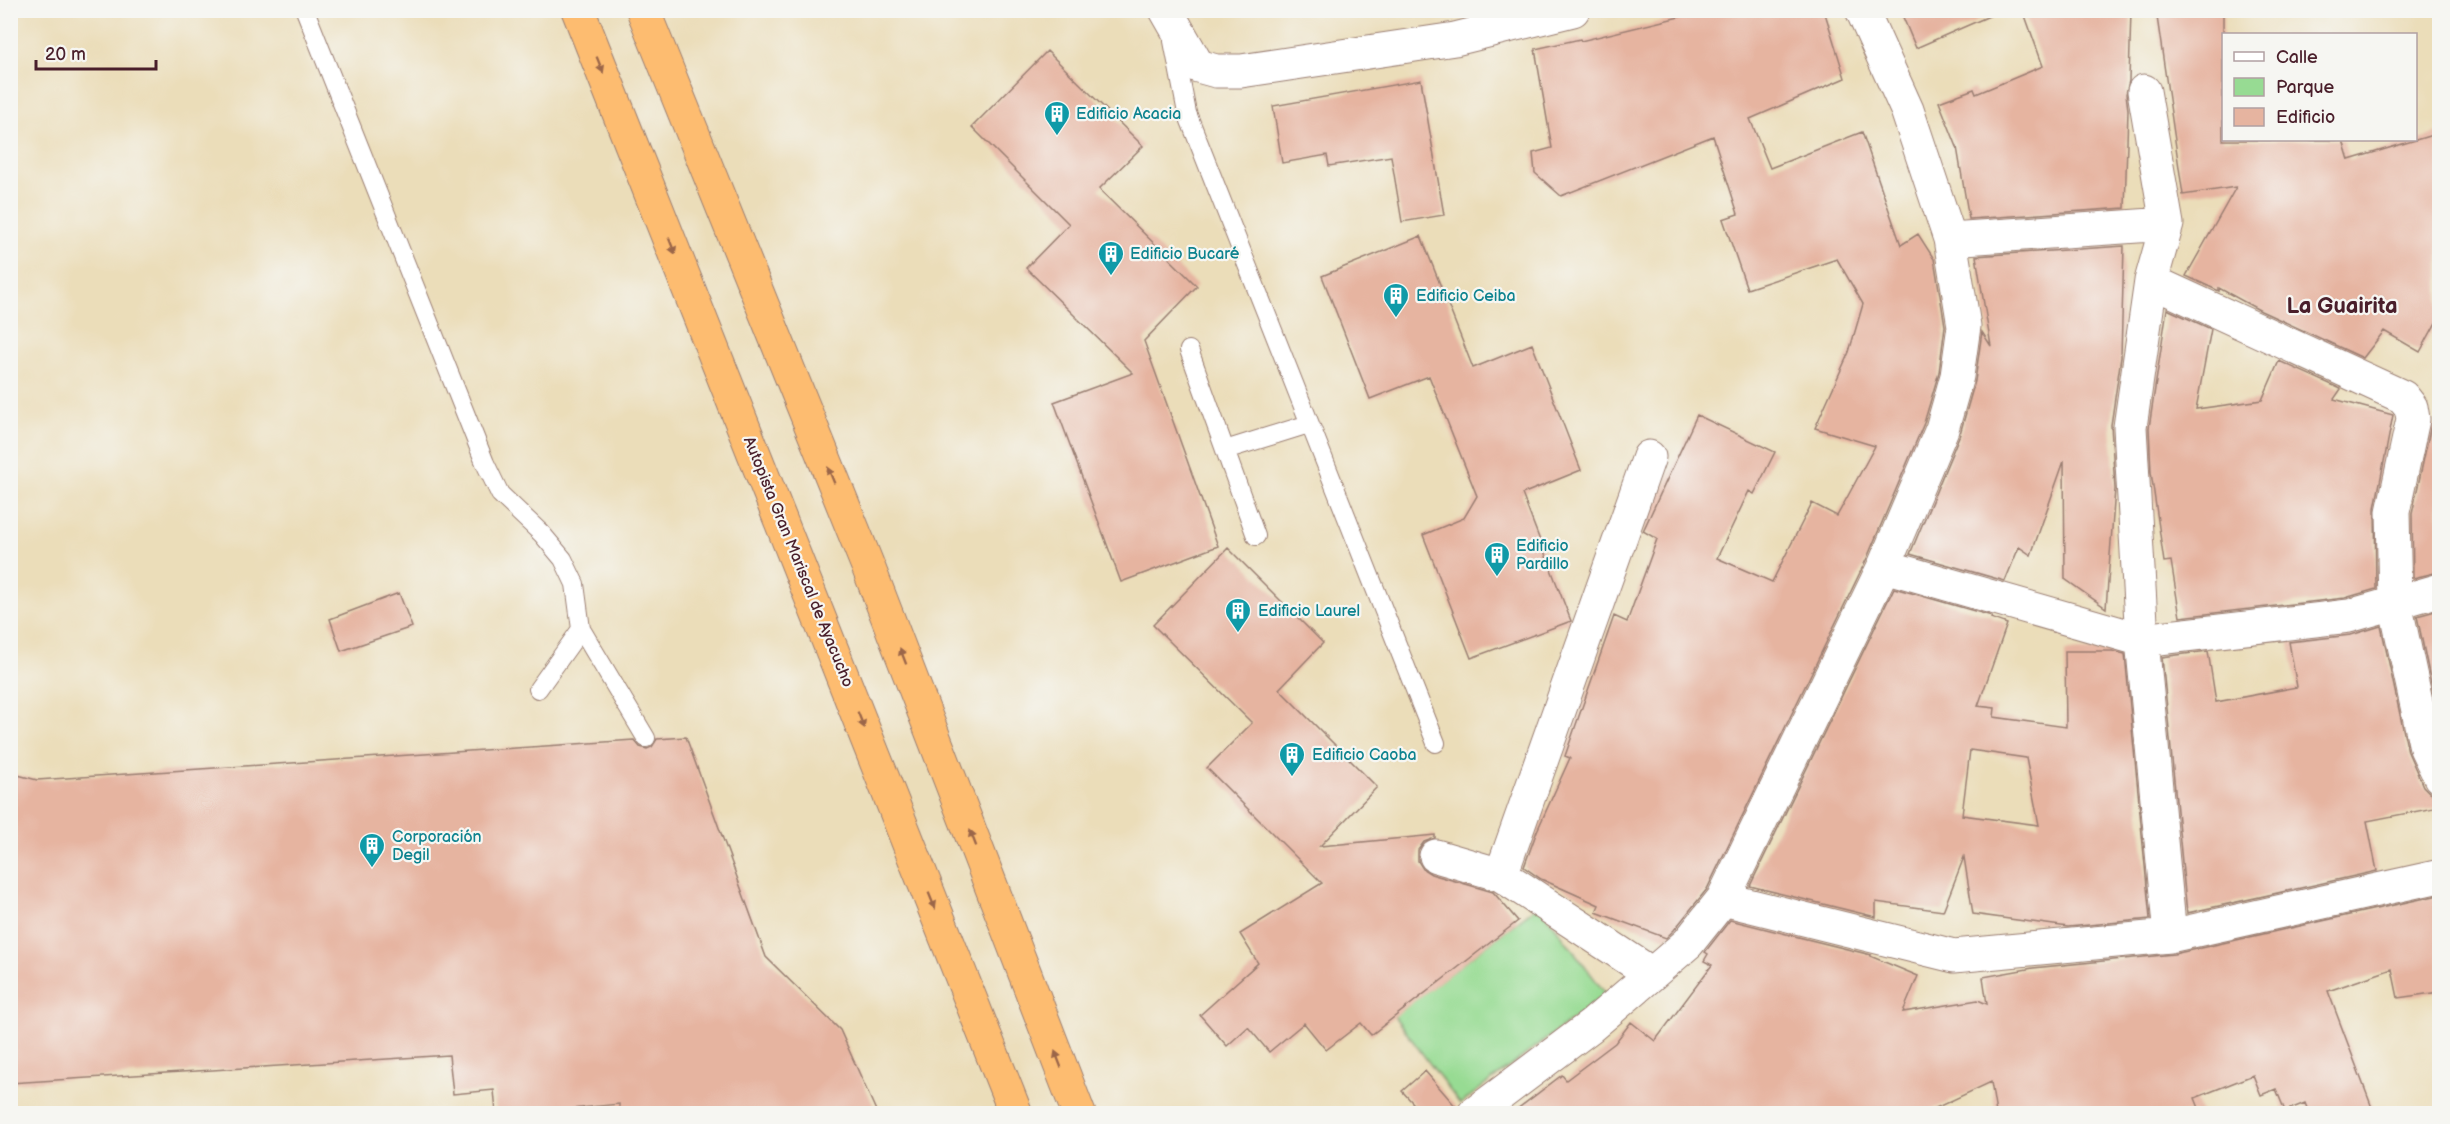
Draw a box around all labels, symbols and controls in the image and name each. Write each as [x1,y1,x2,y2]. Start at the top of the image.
scale bar [36,33,156,71]
legend [2222,33,2417,141]
text: 20 m [45,44,86,65]
text: Calle [2276,47,2318,68]
one-way arrow [596,56,605,74]
text: Parque [2276,77,2334,98]
building icon: Edificio Acacia [1042,99,1072,137]
place label: Edificio Acacia [1076,105,1181,124]
text: Edificio [2276,107,2335,128]
one-way arrow [668,237,677,255]
building icon: Edificio Bucaré [1096,239,1126,277]
place label: Edificio Bucaré [1130,245,1240,264]
building icon: Edificio Ceiba [1381,281,1411,319]
place label: Edificio Ceiba [1416,287,1516,306]
district label: La Guairita [2286,293,2398,320]
street label: Autopista Gran Mariscal de Ayacucho [739,434,857,690]
one-way arrow [826,465,836,483]
place label: Edificio Pardillo [1516,537,1569,574]
building icon: Edificio Pardillo [1482,540,1512,578]
building icon: Edificio Laurel [1223,596,1253,634]
place label: Edificio Laurel [1258,602,1360,621]
one-way arrow [898,647,907,665]
one-way arrow [856,711,866,729]
building icon: Edificio Caoba [1277,740,1307,778]
place label: Edificio Caoba [1312,746,1416,765]
place label: Corporación Degil [392,828,482,865]
one-way arrow [968,829,977,847]
building icon: Corporación Degil [357,831,387,869]
one-way arrow [928,892,937,910]
one-way arrow [1053,1050,1063,1068]

